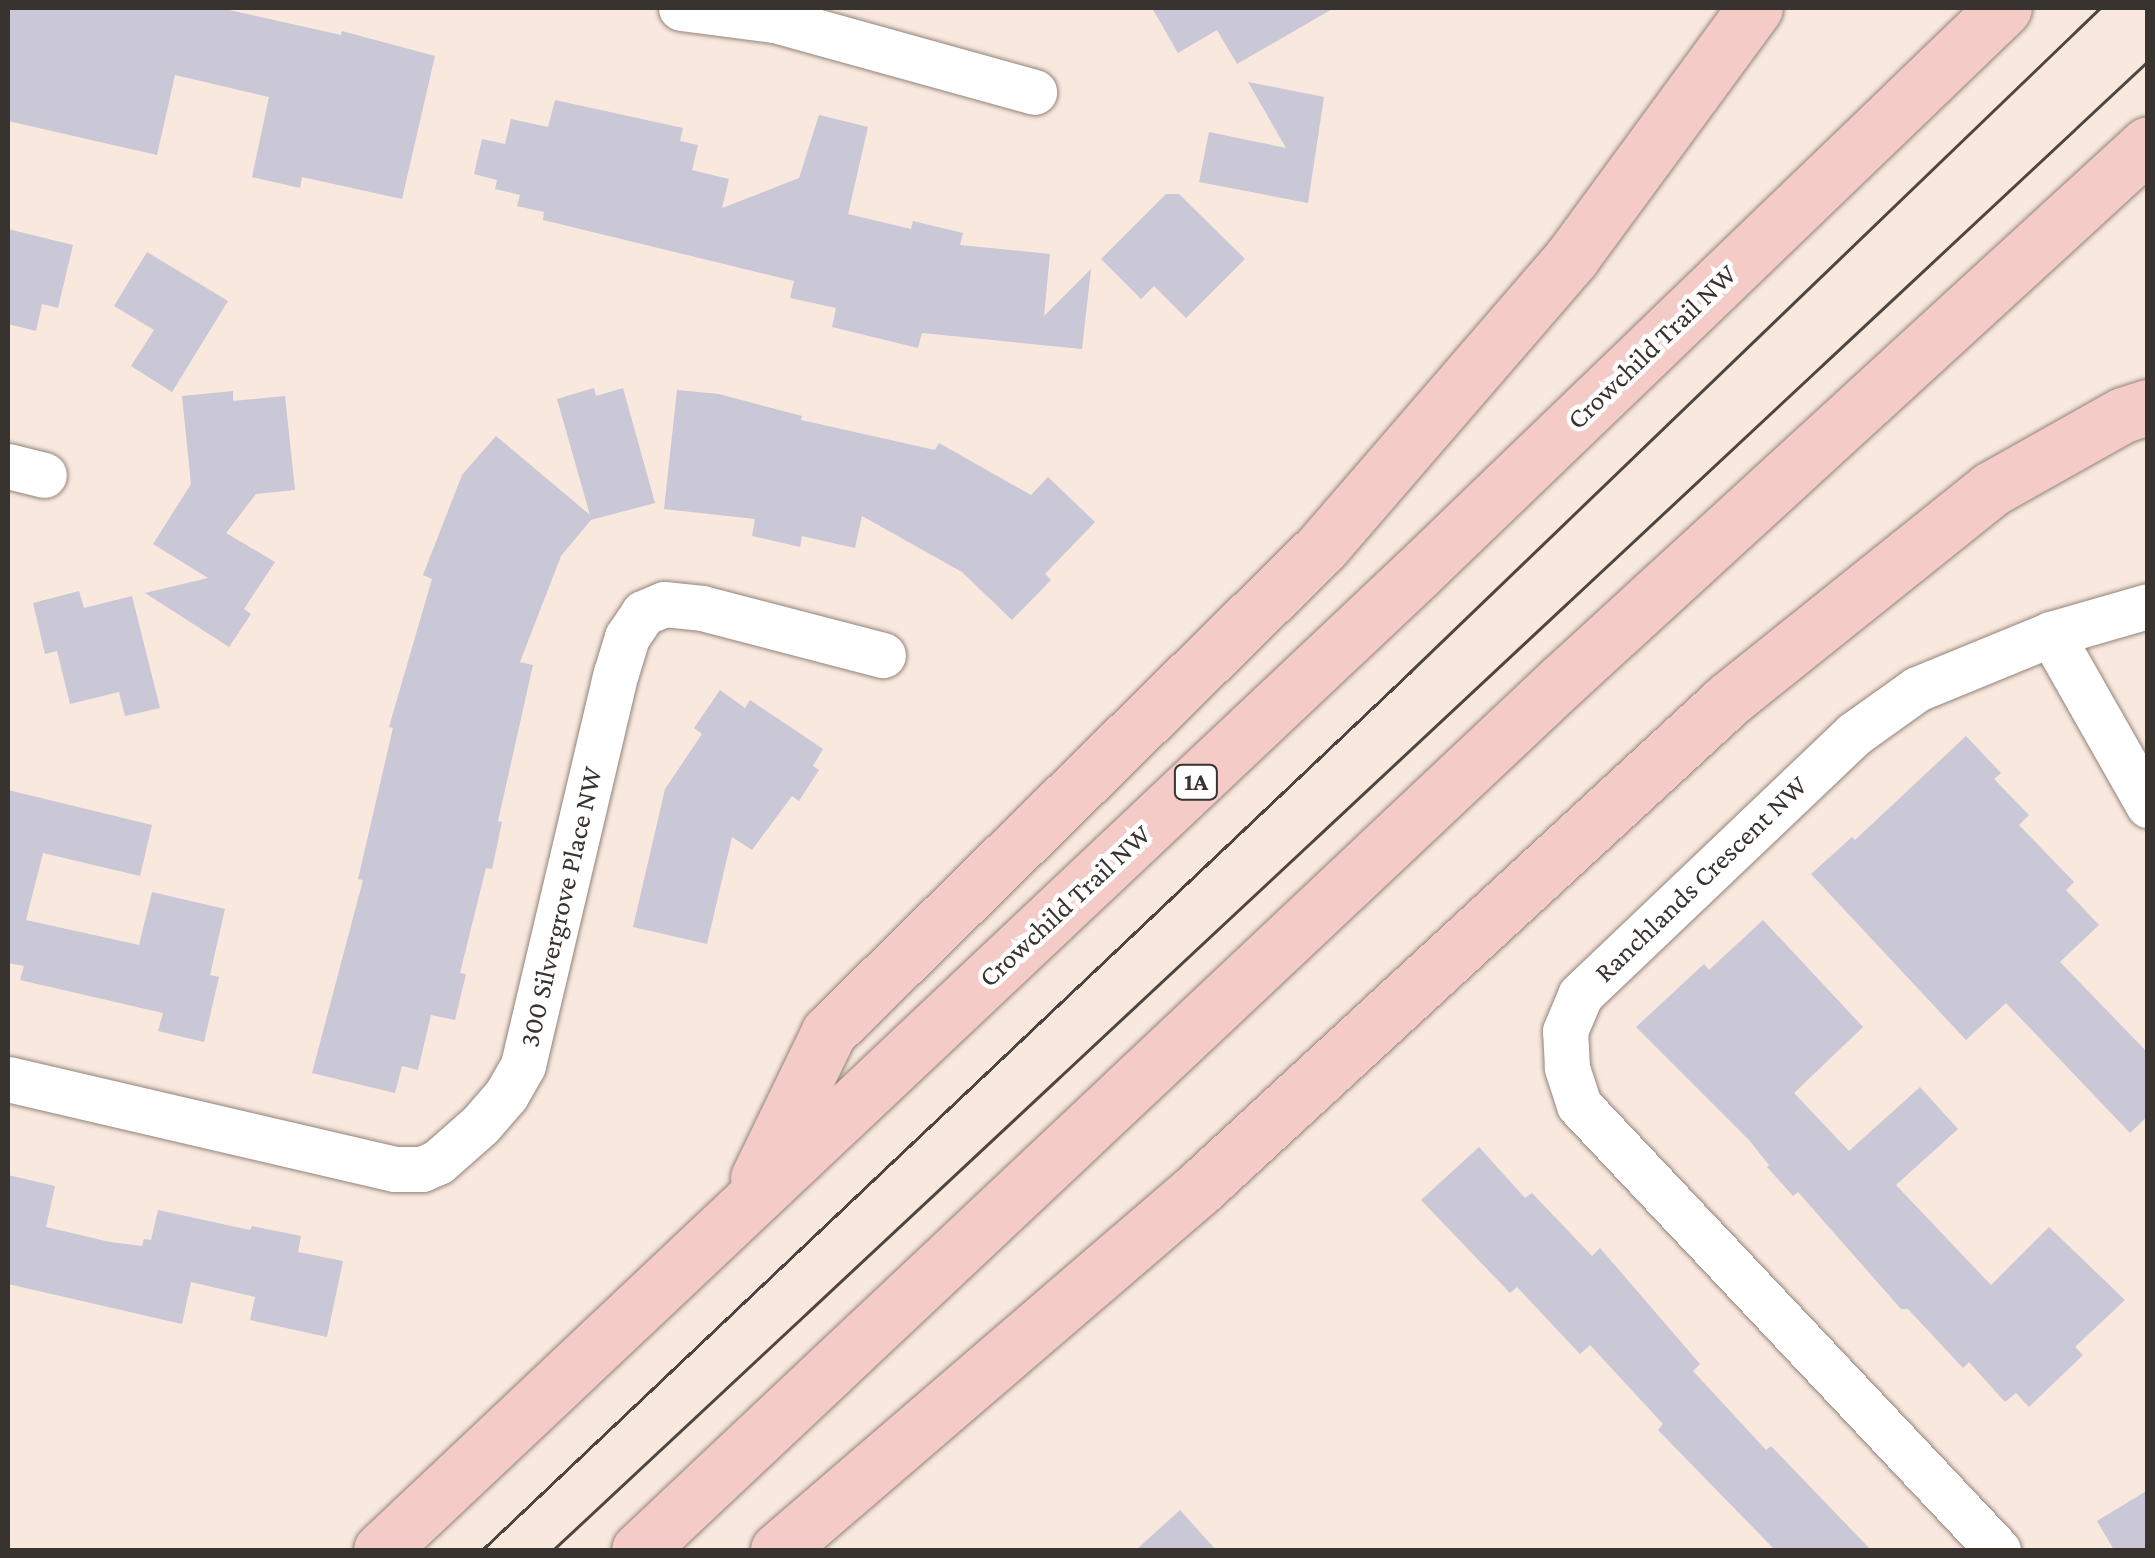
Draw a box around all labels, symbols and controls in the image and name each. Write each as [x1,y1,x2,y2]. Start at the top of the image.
street label: Crowchild Trail NW [1560,257,1744,437]
road number: 1A [1174,762,1218,802]
street label: 300 Silvergrove Place NW [512,763,610,1051]
street label: Ranchlands Crescent NW [1588,769,1814,989]
street label: Crowchild Trail NW [972,818,1158,994]

